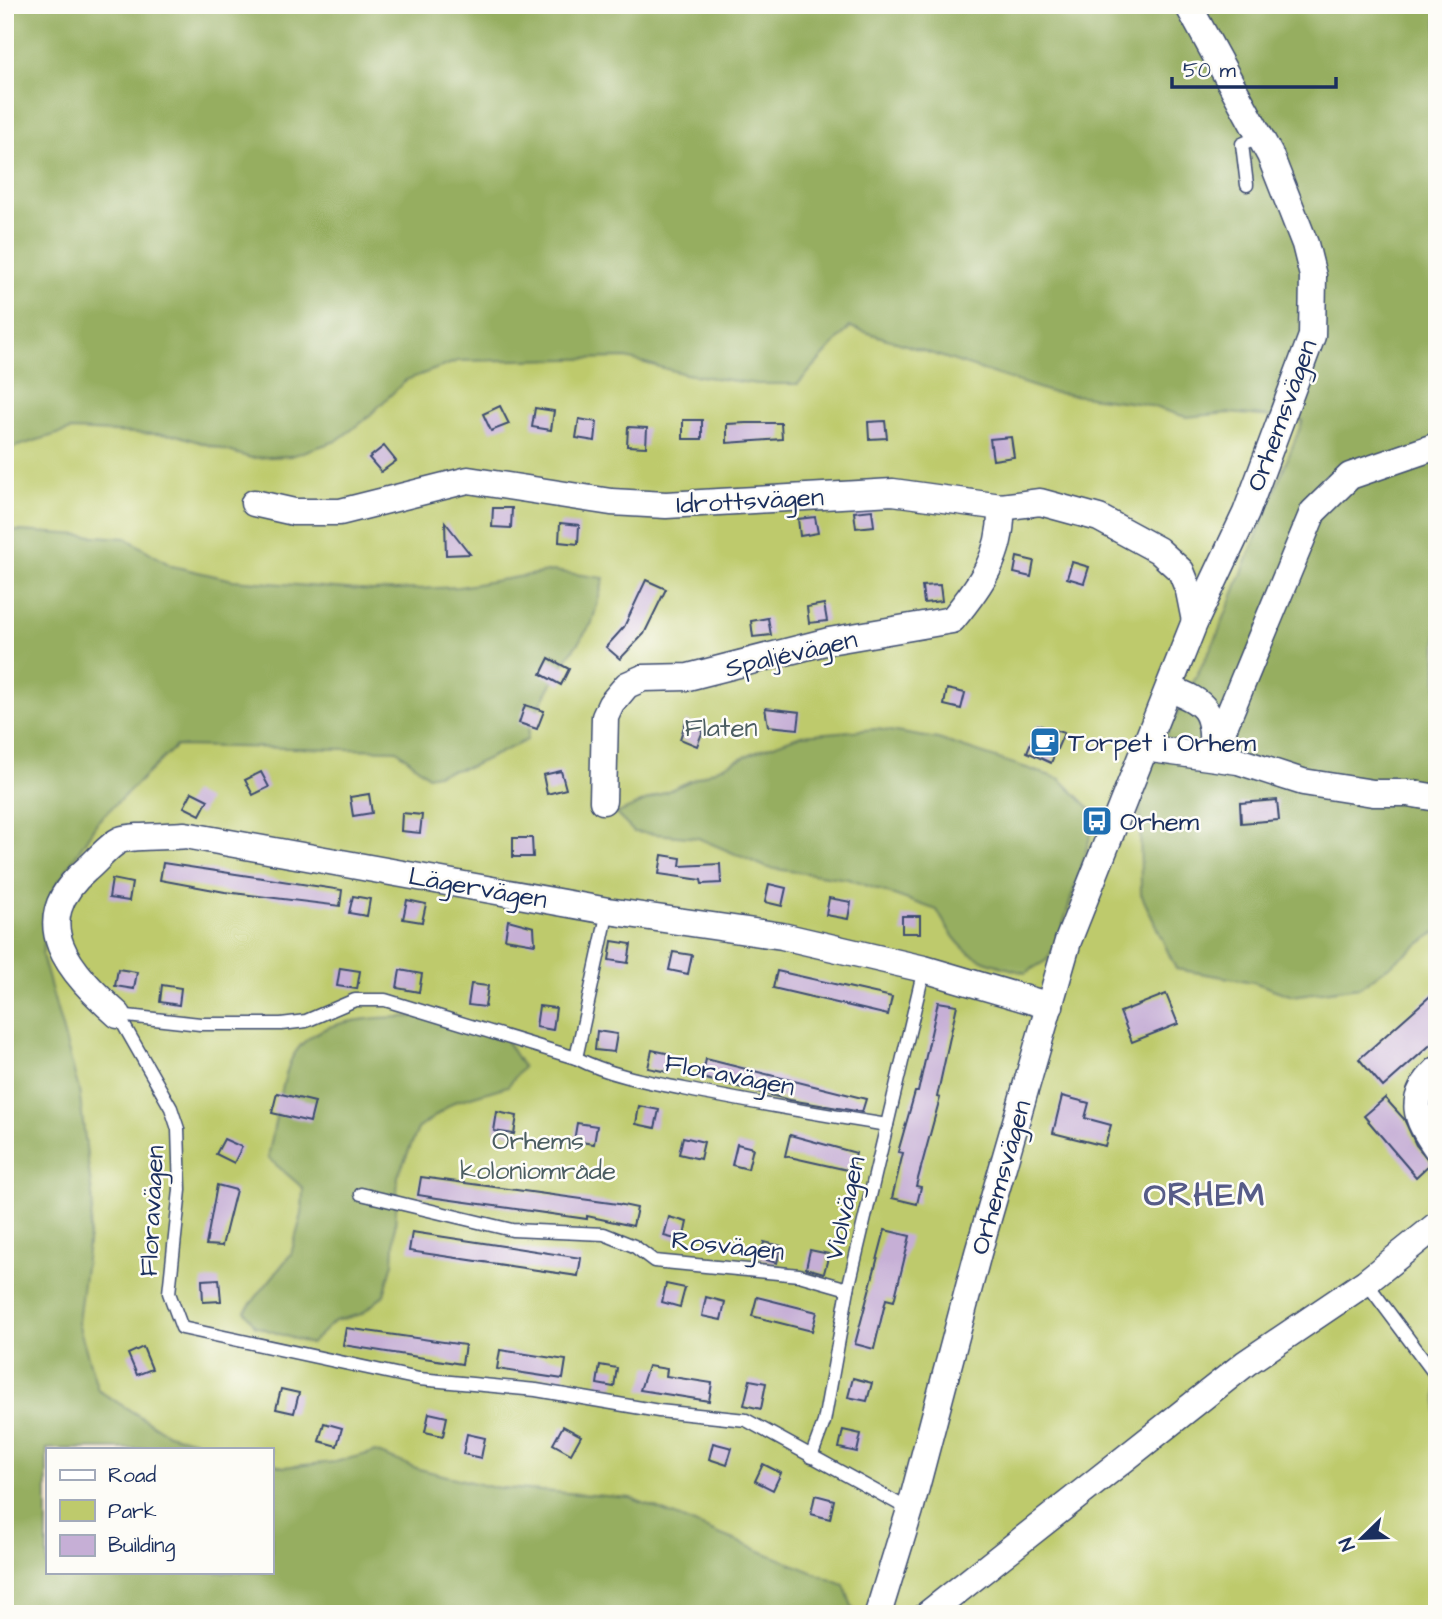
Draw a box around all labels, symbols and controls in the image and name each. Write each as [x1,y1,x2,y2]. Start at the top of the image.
scale bar [1172,46,1337,90]
text: 50 m [1183,56,1237,85]
street label: Orhemsvägen [1238,334,1328,497]
street label: Idrottsvägen [675,479,825,525]
street label: Spaljévägen [722,621,861,689]
park label: Flaten [685,710,757,746]
cafe icon: Torpet i Orhem [1028,725,1062,759]
place label: Torpet i Orhem [1068,725,1257,761]
bus stop icon: Orhem [1080,804,1114,838]
place label: Orhem [1120,804,1200,840]
street label: Lägervägen [405,858,550,920]
street label: Floravägen [661,1045,798,1107]
street label: Orhemsvägen [962,1096,1042,1259]
park label: Orhems koloniområde [460,1123,616,1189]
street label: Floravägen [131,1144,175,1278]
street label: Violvägen [815,1152,876,1264]
district label: ORHEM [1144,1172,1266,1218]
street label: Rosvägen [669,1222,786,1272]
legend [46,1448,273,1574]
text: Road [108,1461,156,1490]
text: Park [108,1497,157,1526]
north arrow [1326,1504,1396,1574]
text: Building [108,1531,176,1562]
text: N [1333,1533,1362,1555]

